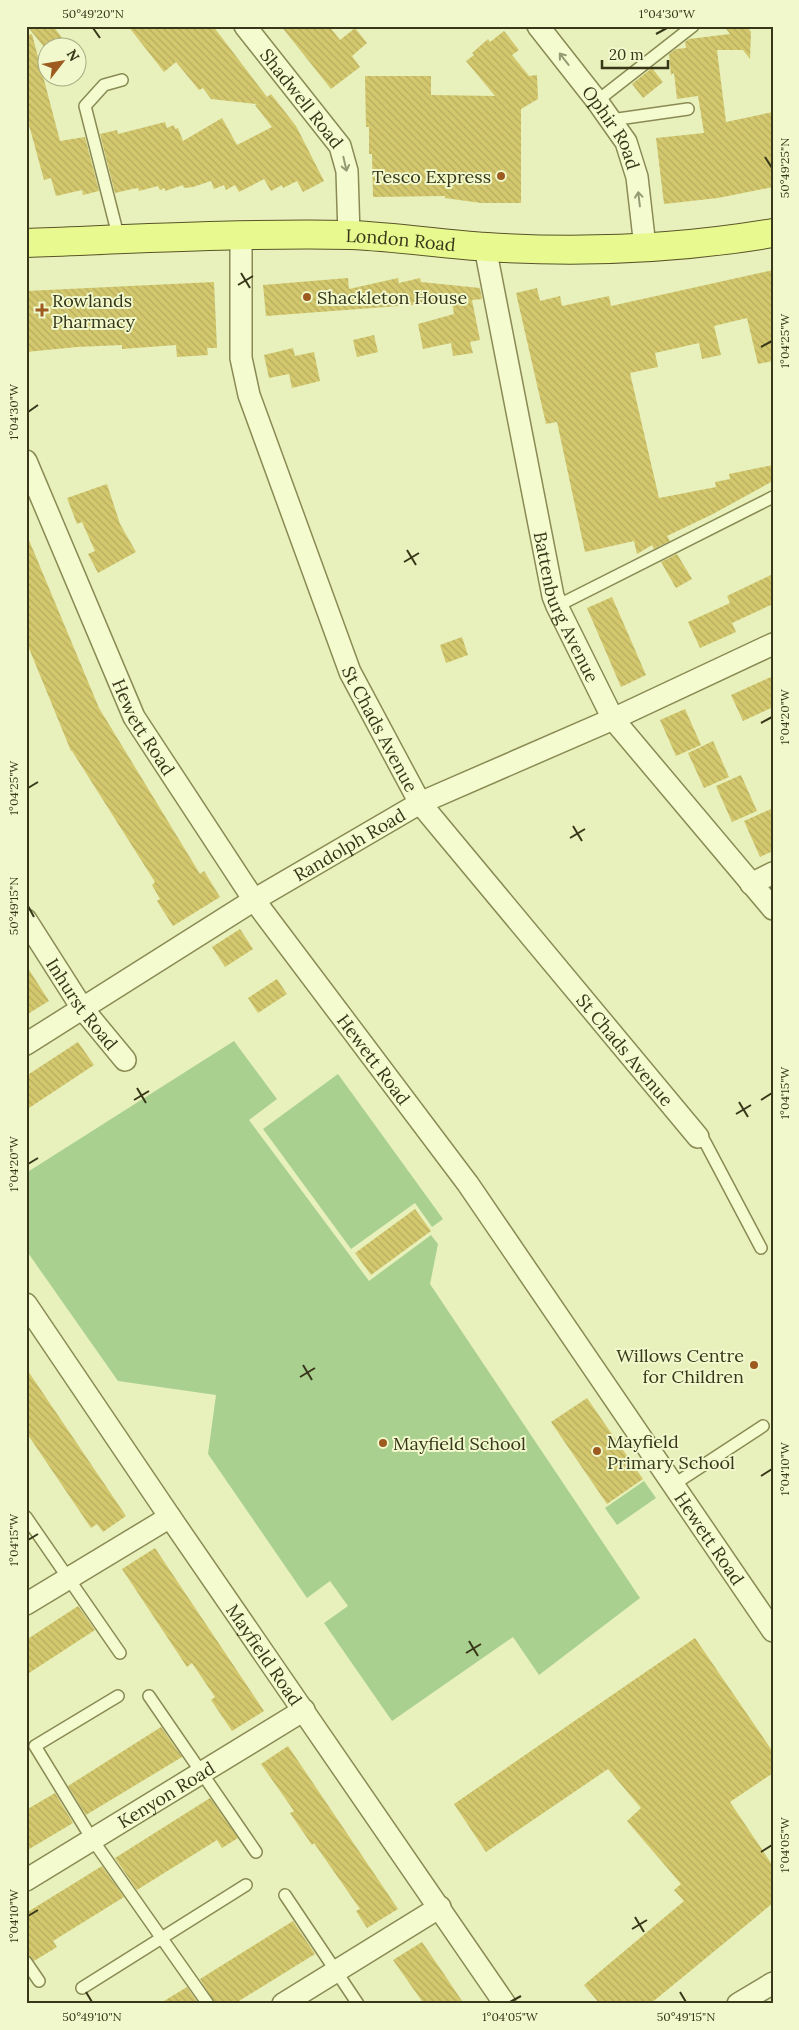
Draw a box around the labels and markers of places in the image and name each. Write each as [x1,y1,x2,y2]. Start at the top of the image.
place label: Tesco Express [372,165,491,188]
marker: Tesco Express [495,170,507,182]
place label: Shackleton House [317,286,467,309]
place label: Rowlands Pharmacy [52,289,136,333]
marker: Shackleton House [301,291,313,303]
marker: Rowlands Pharmacy [36,304,48,316]
place label: Willows Centre for Children [616,1344,744,1388]
marker: Willows Centre for Children [748,1359,760,1371]
place label: Mayfield Primary School [607,1430,735,1474]
place label: Mayfield School [393,1432,526,1455]
marker: Mayfield School [377,1437,389,1449]
marker: Mayfield Primary School [591,1445,603,1457]

